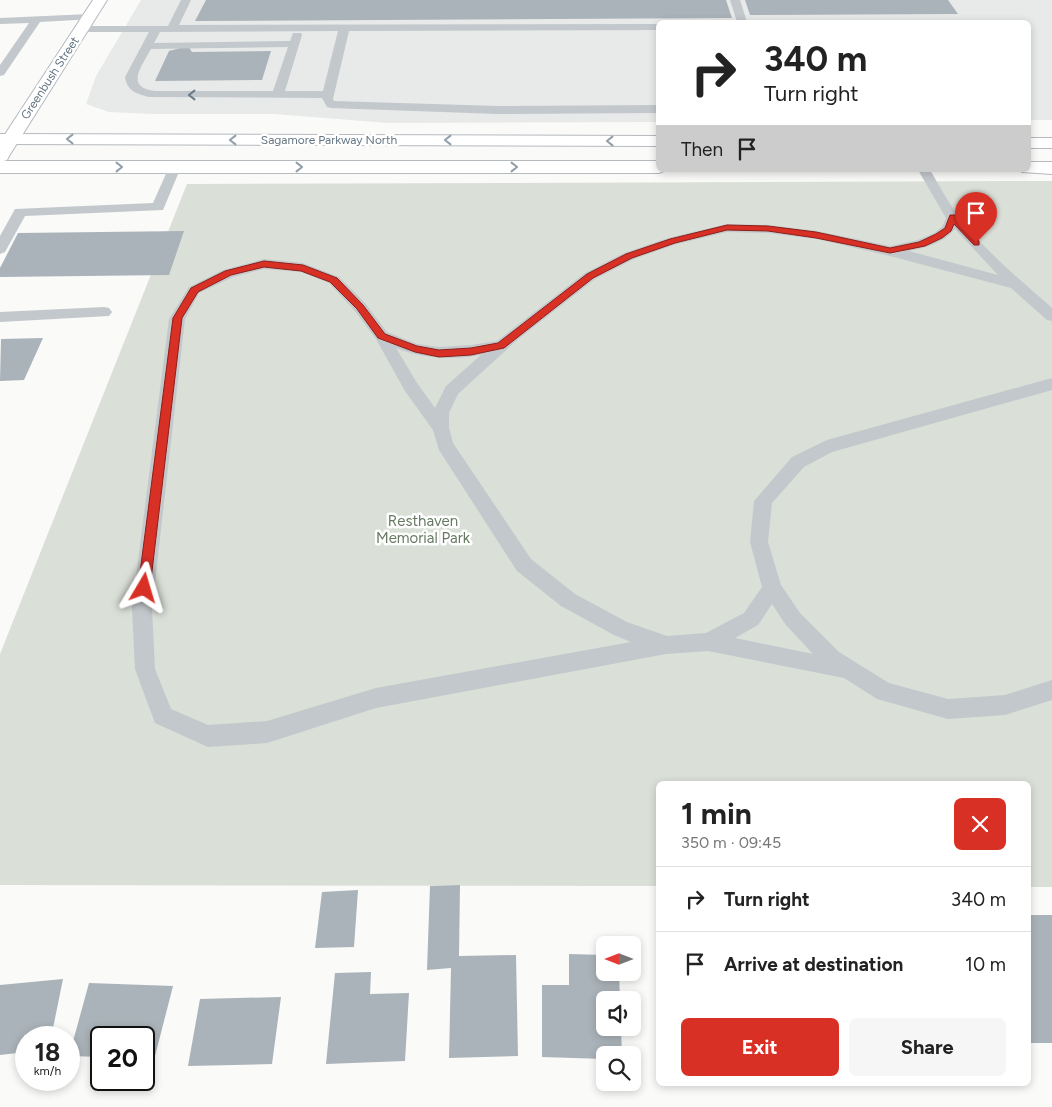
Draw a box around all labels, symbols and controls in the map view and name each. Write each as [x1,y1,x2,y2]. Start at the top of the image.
street label: Greenbush Street [18,34,82,122]
text: 340 m [764,38,867,80]
icon: right [681,40,746,105]
text: Turn right [764,80,859,107]
one-way arrow [188,90,196,100]
street label: Sagamore Parkway North [261,133,397,147]
one-way arrow [66,134,74,144]
one-way arrow [228,135,236,145]
one-way arrow [443,135,451,145]
icon: arrive [733,135,761,163]
one-way arrow [606,136,614,146]
text: Then [681,138,723,161]
one-way arrow [115,162,123,172]
one-way arrow [295,162,303,172]
one-way arrow [510,162,518,172]
pin [955,192,997,243]
icon: arrive [962,199,990,227]
park label: Resthaven Memorial Park [376,512,471,547]
position arrow [117,561,169,613]
text: 1 min [681,795,752,832]
button: close [954,798,1006,850]
text: 350 m · 09:45 [681,833,781,852]
icon: right [681,885,709,913]
text: Turn right [724,888,810,911]
text: 340 m [951,888,1006,911]
north arrow [596,936,641,981]
map controls [596,936,641,1091]
icon: arrive [681,950,709,978]
text: Arrive at destination [724,953,903,976]
text: 10 m [965,953,1006,976]
button: sound [596,991,641,1036]
button: Exit [681,1018,839,1076]
button: Share [849,1018,1006,1076]
speed limit sign: 20 [90,1026,155,1091]
text: 18 [35,1037,60,1067]
button: search [596,1046,641,1091]
text: km/h [34,1064,61,1078]

